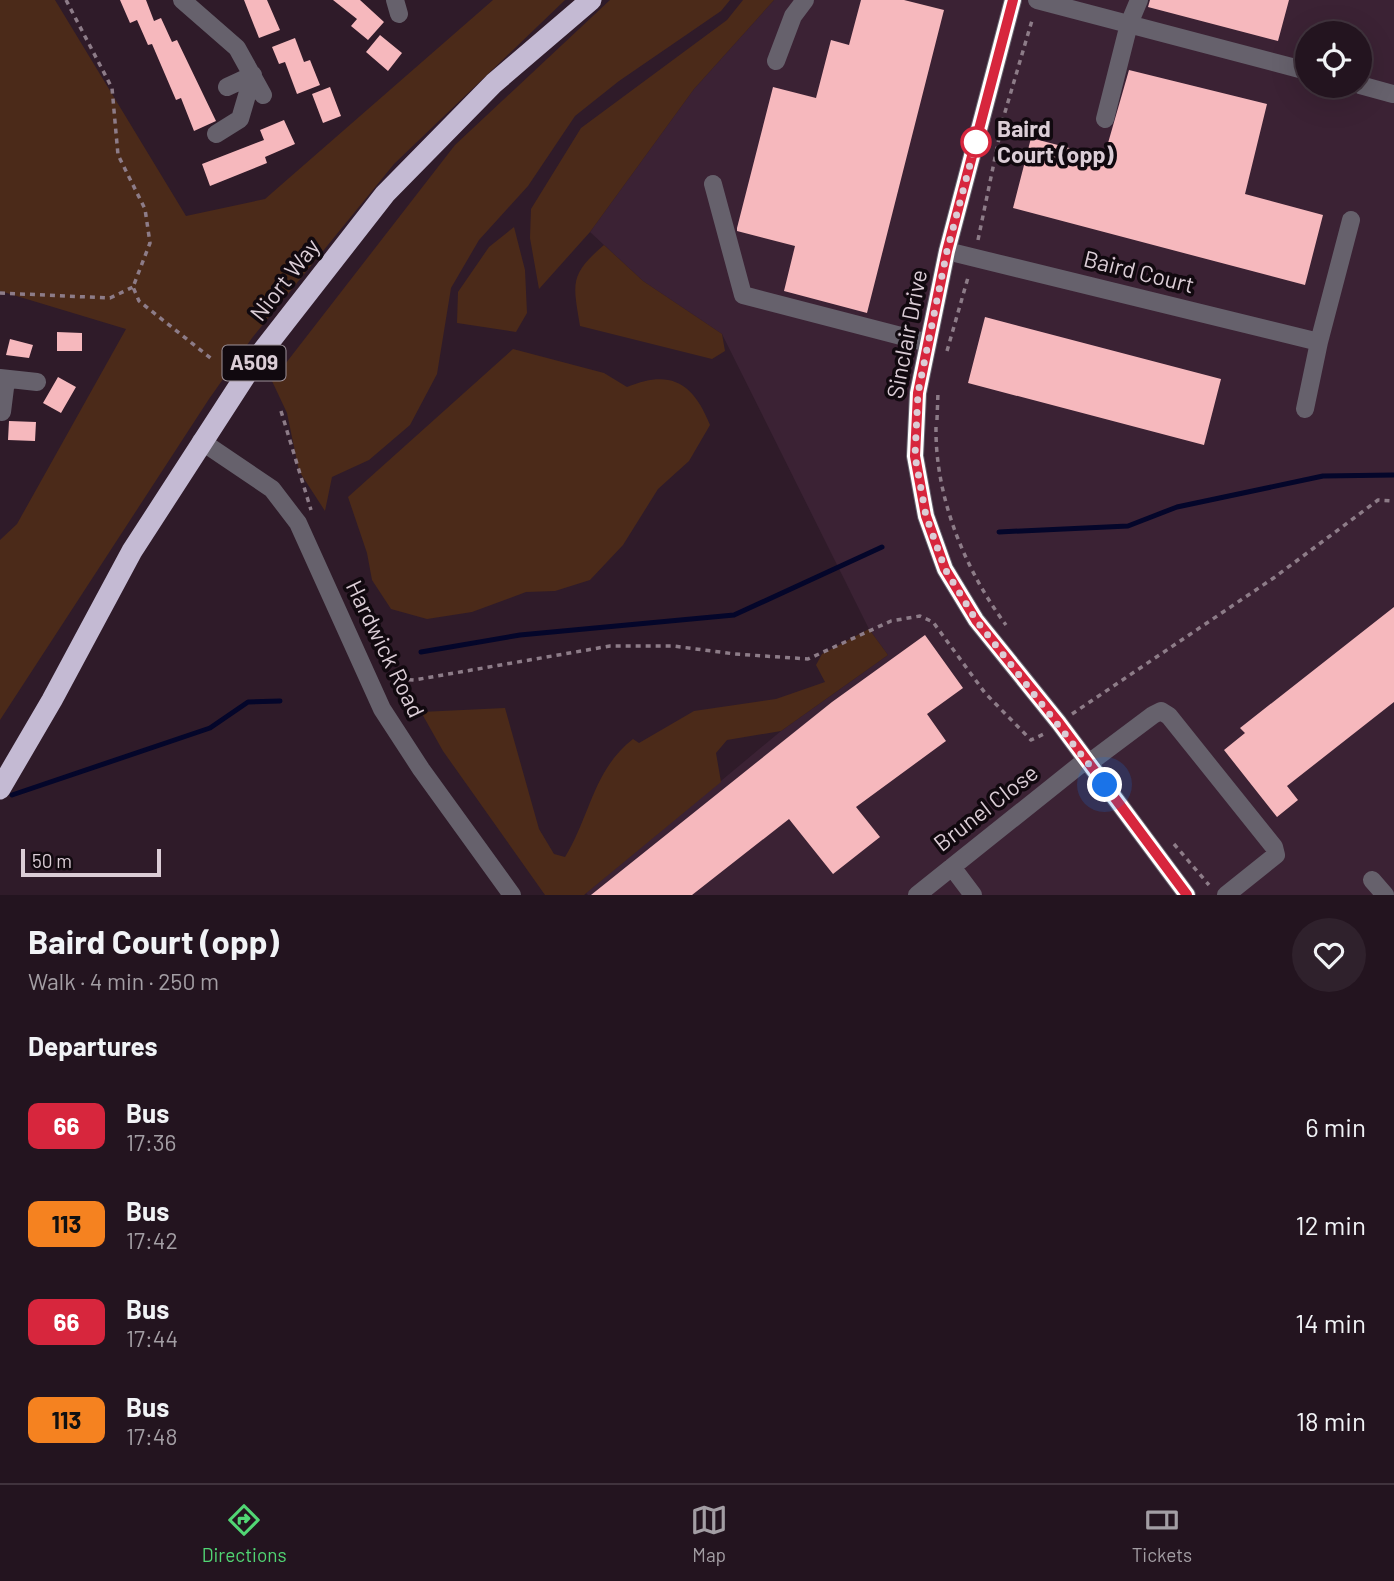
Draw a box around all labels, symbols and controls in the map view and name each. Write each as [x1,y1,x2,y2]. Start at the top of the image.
map controls [1295,21,1372,98]
button: locate [1295,21,1372,98]
place label: Baird Court (opp) [997,114,1114,168]
marker: Baird Court (opp) [961,127,991,157]
street label: Niort Way [243,232,325,326]
street label: Baird Court [1081,244,1198,298]
street label: Sinclair Drive [880,267,932,401]
road number: A509 [222,346,286,380]
street label: Hardwick Road [341,575,431,722]
street label: Brunel Close [928,758,1043,857]
your location [1087,767,1122,802]
scale bar [21,846,161,878]
text: 50 m [32,849,72,872]
button: heart [1292,918,1366,992]
text: Baird Court (opp) [28,921,279,961]
text: Walk · 4 min · 250 m [28,967,219,995]
text: Departures [28,1030,158,1061]
text: Bus [126,1097,169,1128]
text: 66 [54,1111,79,1140]
text: 6 min [1305,1111,1366,1142]
text: 17:36 [126,1128,176,1156]
text: Bus [126,1195,169,1226]
text: 113 [51,1209,82,1238]
text: 12 min [1296,1209,1366,1240]
text: 17:42 [126,1226,178,1254]
text: Bus [126,1293,169,1324]
text: 66 [54,1307,79,1336]
text: 14 min [1295,1307,1366,1338]
text: 17:44 [126,1324,178,1352]
text: Bus [126,1391,169,1422]
text: 113 [51,1405,82,1434]
text: 18 min [1296,1405,1366,1436]
text: 17:48 [126,1422,177,1450]
tab: Directions [202,1501,287,1566]
tab: Map [690,1501,728,1566]
tab: Tickets [1132,1501,1192,1566]

